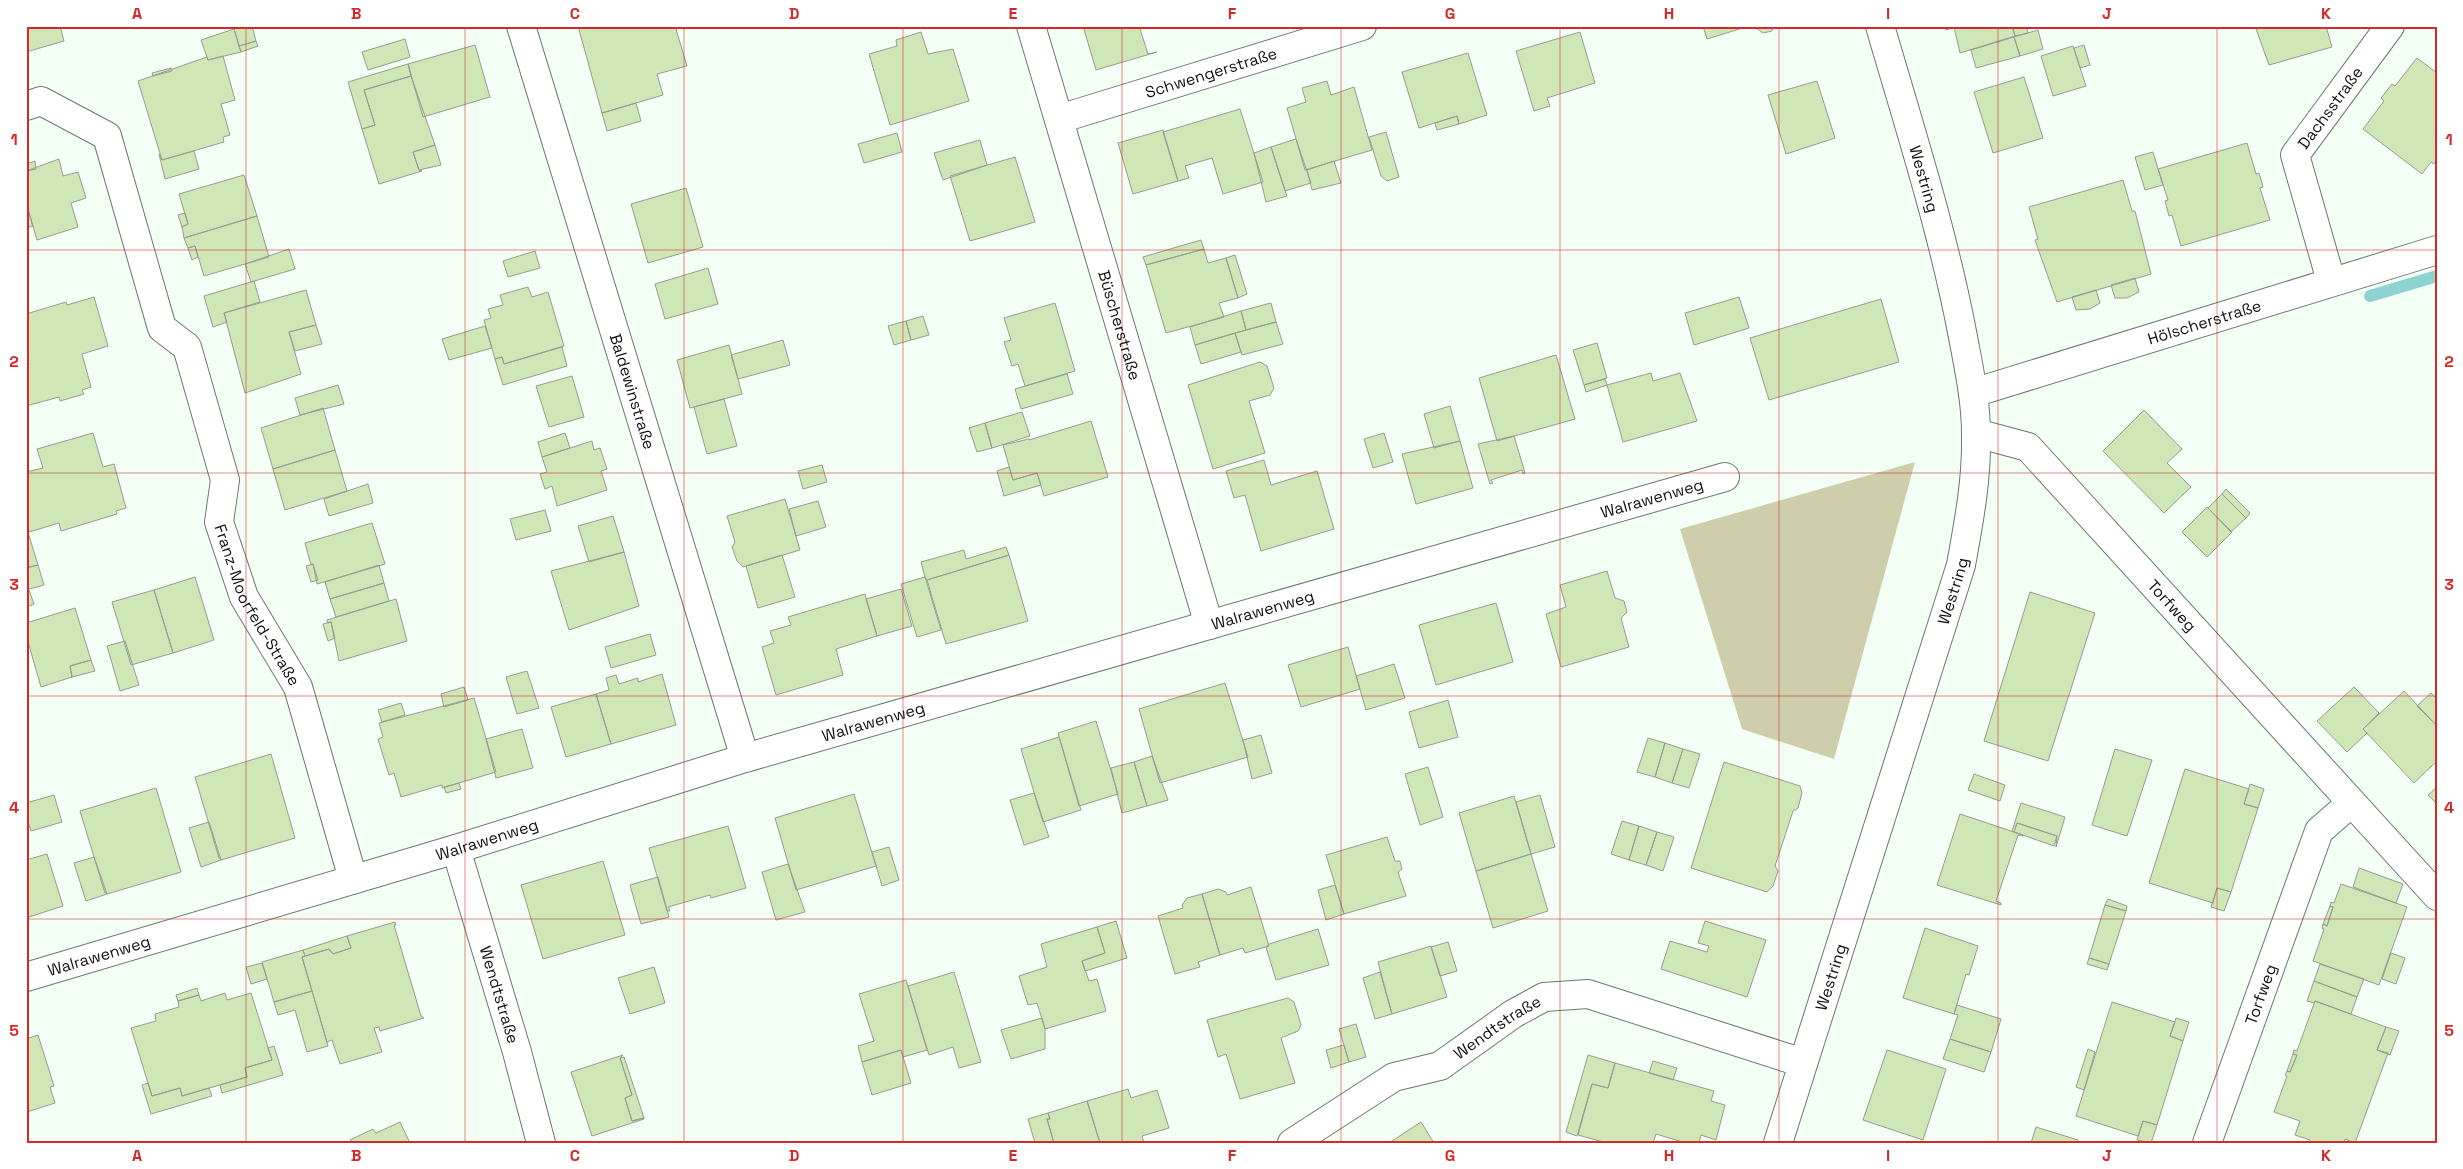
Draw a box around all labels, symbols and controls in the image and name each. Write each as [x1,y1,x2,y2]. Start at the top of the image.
text: A [132,3,142,24]
text: B [351,3,361,24]
text: C [570,3,580,24]
text: D [789,3,799,24]
text: E [1009,3,1018,24]
text: F [1228,3,1237,24]
text: G [1445,3,1455,24]
text: H [1664,3,1674,24]
text: I [1886,3,1890,24]
text: J [2102,3,2112,24]
text: K [2321,3,2331,24]
street label: Schwengerstraße [1142,42,1280,102]
street label: Dachsstraße [2293,62,2367,153]
text: 1 [10,129,18,150]
text: 1 [2445,129,2453,150]
street label: Westring [1904,143,1944,215]
street label: Büscherstraße [1094,268,1146,383]
street label: Hölscherstraße [2145,294,2264,349]
street label: Baldewinstraße [605,331,660,452]
text: 2 [9,351,19,372]
text: 2 [2444,351,2454,372]
street label: Walrawenweg [1598,473,1706,523]
street label: Franz-Moorfeld-Straße [210,521,305,689]
street label: Westring [1932,556,1973,627]
text: 3 [9,574,19,595]
text: 3 [2444,574,2454,595]
street label: Torfweg [2143,575,2201,636]
street label: Walrawenweg [1209,585,1316,634]
street label: Walrawenweg [819,697,927,746]
text: 4 [9,797,19,818]
text: 4 [2444,797,2454,818]
street label: Walrawenweg [433,813,541,865]
street label: Walrawenweg [45,930,153,981]
street label: Westring [1810,941,1851,1013]
street label: Wendtstraße [475,943,524,1046]
street label: Torfweg [2240,961,2281,1028]
street label: Wendtstraße [1449,990,1544,1064]
text: 5 [9,1020,19,1041]
text: 5 [2444,1020,2454,1041]
text: A [132,1145,142,1166]
text: B [351,1145,361,1166]
text: C [570,1145,580,1166]
text: D [789,1145,799,1166]
text: E [1009,1145,1018,1166]
text: F [1228,1145,1237,1166]
text: G [1445,1145,1455,1166]
text: H [1664,1145,1674,1166]
text: I [1886,1145,1890,1166]
text: J [2102,1145,2112,1166]
text: K [2321,1145,2331,1166]

